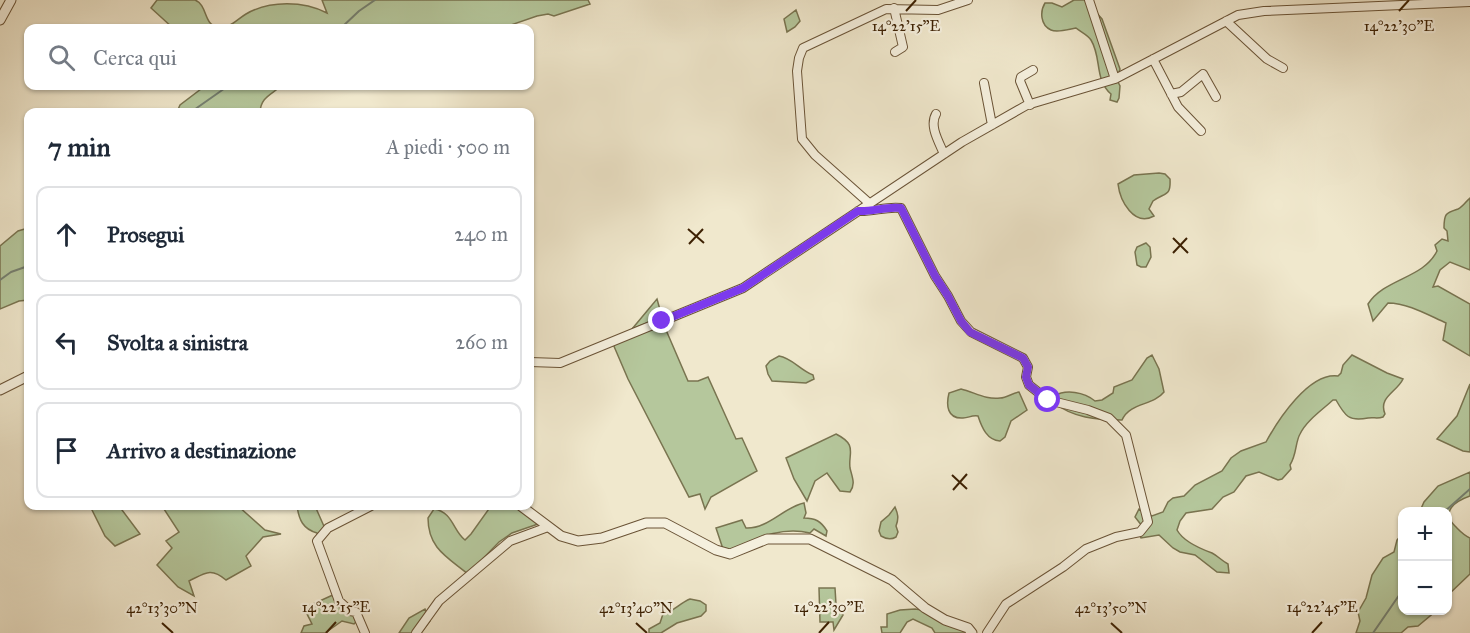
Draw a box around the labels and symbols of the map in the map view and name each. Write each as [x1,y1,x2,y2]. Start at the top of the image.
text: 14°22'15"E [872,17,941,35]
text: 14°22'30"E [1364,17,1435,35]
route end [648,307,674,333]
route start [1034,386,1060,412]
text: 14°22'15"E [302,598,371,616]
text: 14°22'30"E [794,598,865,616]
text: 14°22'45"E [1286,598,1358,616]
text: 42°13'30"N [126,599,198,617]
text: 42°13'40"N [599,599,673,617]
text: 42°13'50"N [1075,599,1147,617]

